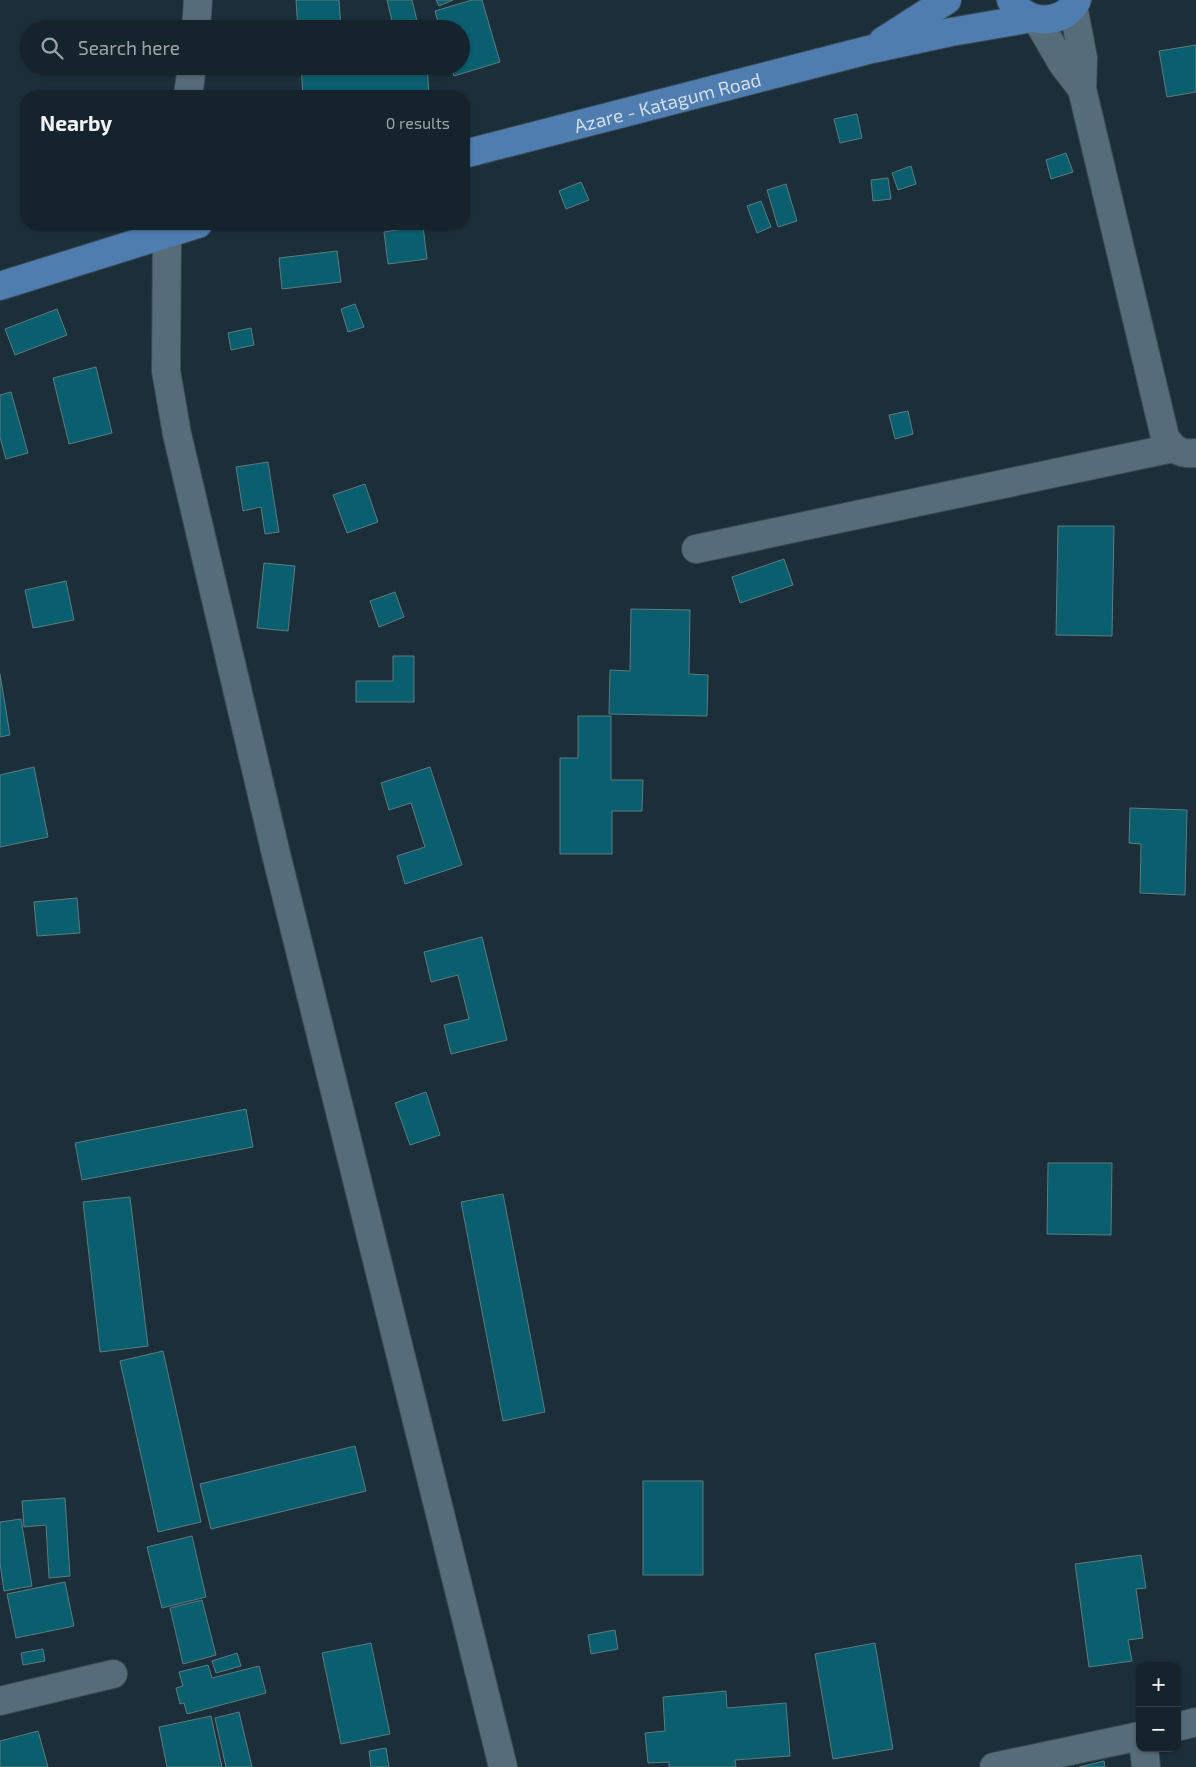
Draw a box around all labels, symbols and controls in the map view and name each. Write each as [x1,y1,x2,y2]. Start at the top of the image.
search box [20,20,470,75]
icon: search [38,34,66,62]
text: Search here [78,36,180,59]
street label: Azare - Katagum Road [571,67,763,137]
text: Nearby [40,110,112,135]
text: 0 results [386,113,450,132]
map controls [1136,1662,1181,1752]
button: + [1136,1662,1181,1707]
button: − [1136,1707,1181,1752]

